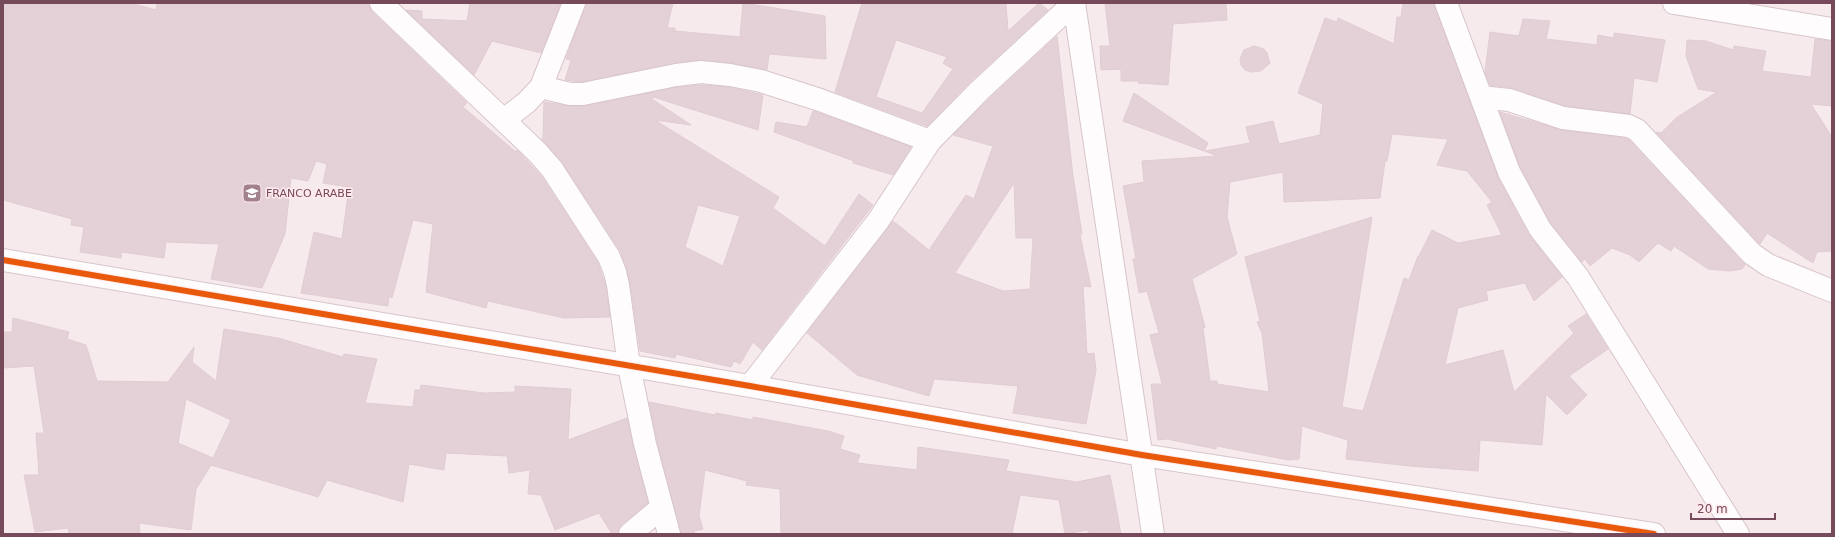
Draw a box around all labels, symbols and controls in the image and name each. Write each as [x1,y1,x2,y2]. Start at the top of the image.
school or university icon: FRANCO ARABE [241,182,263,204]
place label: FRANCO ARABE [266,187,352,200]
scale bar [1691,495,1775,521]
text: 20 m [1697,502,1728,516]

